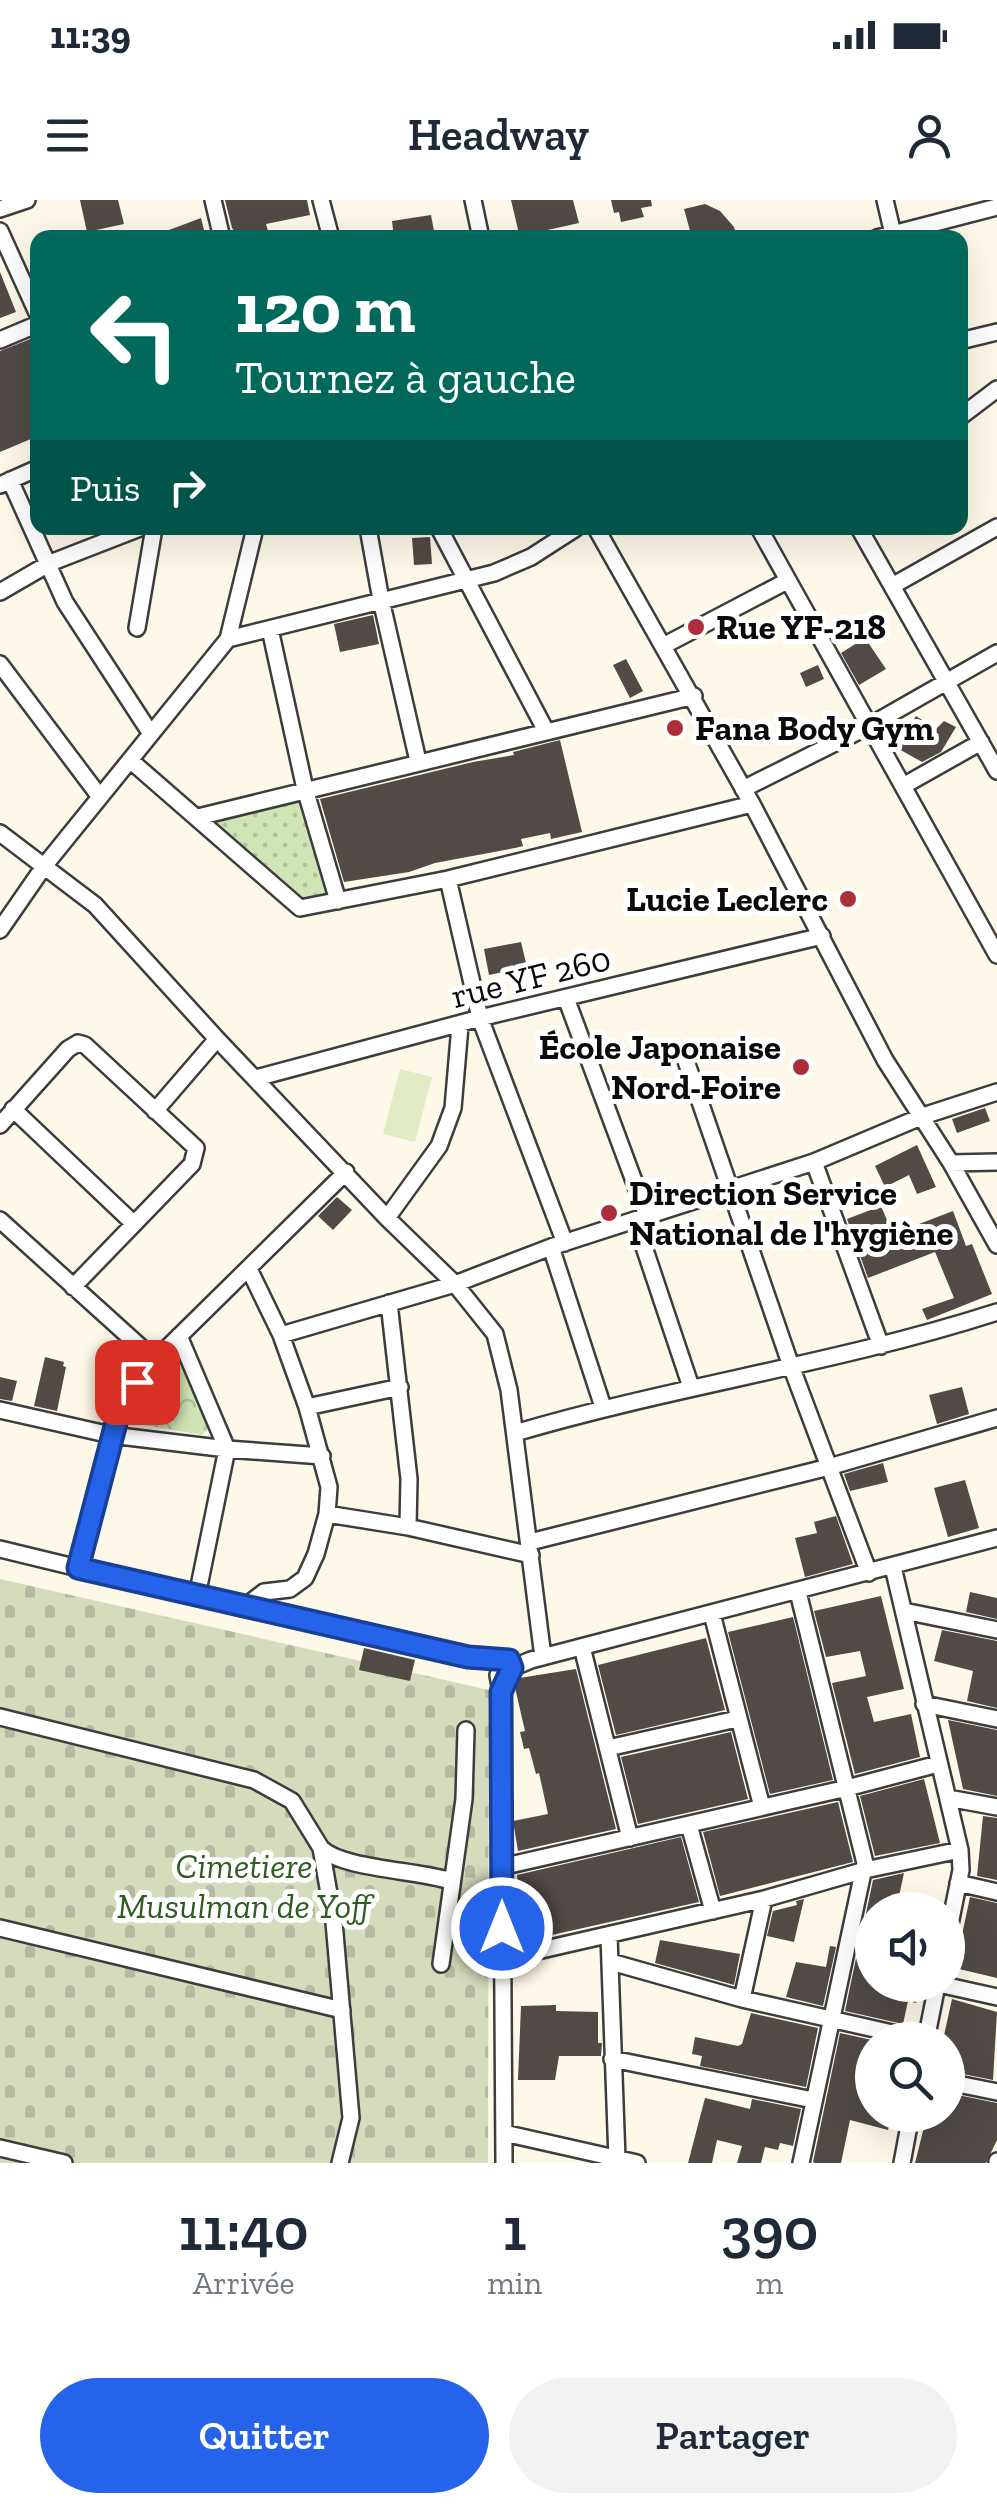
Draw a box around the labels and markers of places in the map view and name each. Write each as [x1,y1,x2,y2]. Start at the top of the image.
place label: Rue YF-218 [716,606,886,648]
marker: Rue YF-218 [685,616,707,638]
place label: Fana Body Gym [695,707,934,749]
marker: Fana Body Gym [664,717,686,739]
place label: Lucie Leclerc [626,878,828,920]
marker: Lucie Leclerc [837,888,859,910]
place label: École Japonaise Nord-Foire [539,1026,781,1108]
marker: École Japonaise Nord-Foire [790,1056,812,1078]
place label: Direction Service National de l'hygiène [629,1172,953,1254]
marker: Direction Service National de l'hygiène [598,1202,620,1224]
pin [95,1340,180,1425]

